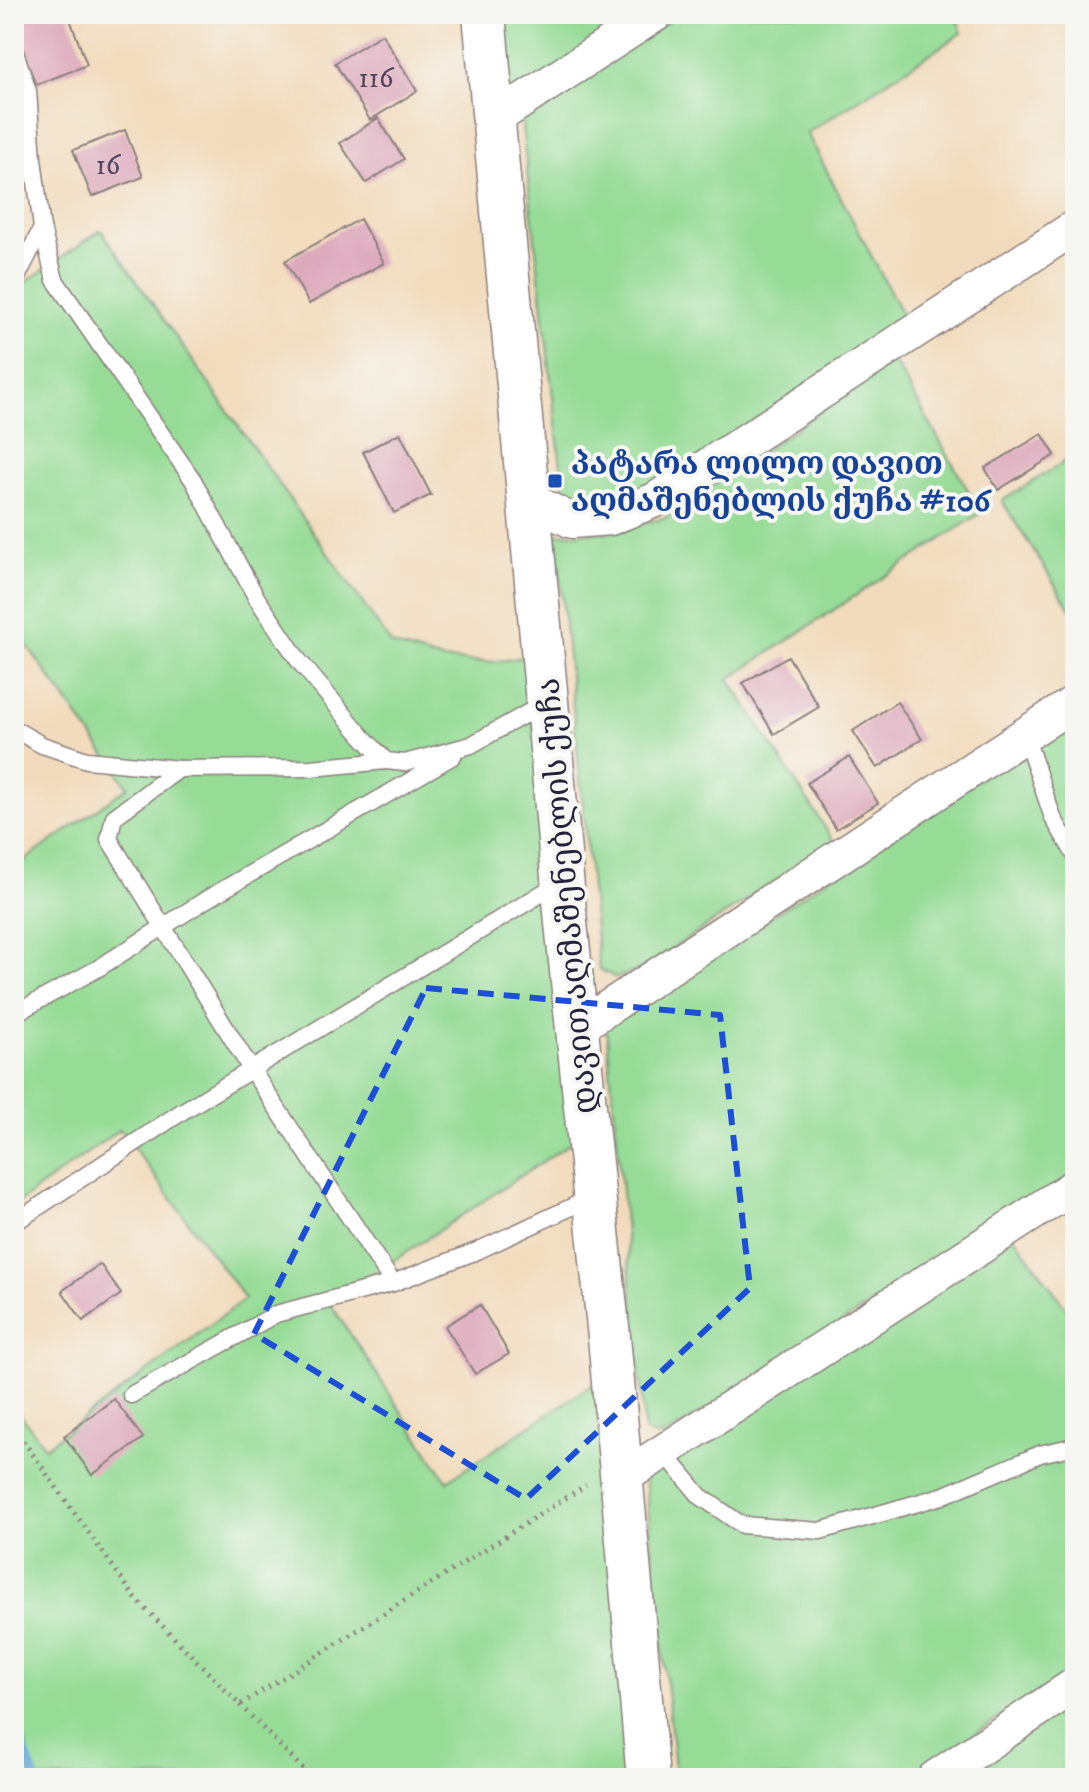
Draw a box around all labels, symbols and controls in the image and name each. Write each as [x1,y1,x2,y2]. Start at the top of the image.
house number: 116 [358,61,395,96]
house number: 16 [96,148,122,183]
place label: პატარა ლილო დავით აღმაშენებლის ქუჩა #106 [571,445,993,522]
marker: პატარა ლილო დავით აღმაშენებლის ქუჩა #106 [546,472,564,490]
street label: დავით აღმაშენებლის ქუჩა [529,676,607,1116]

